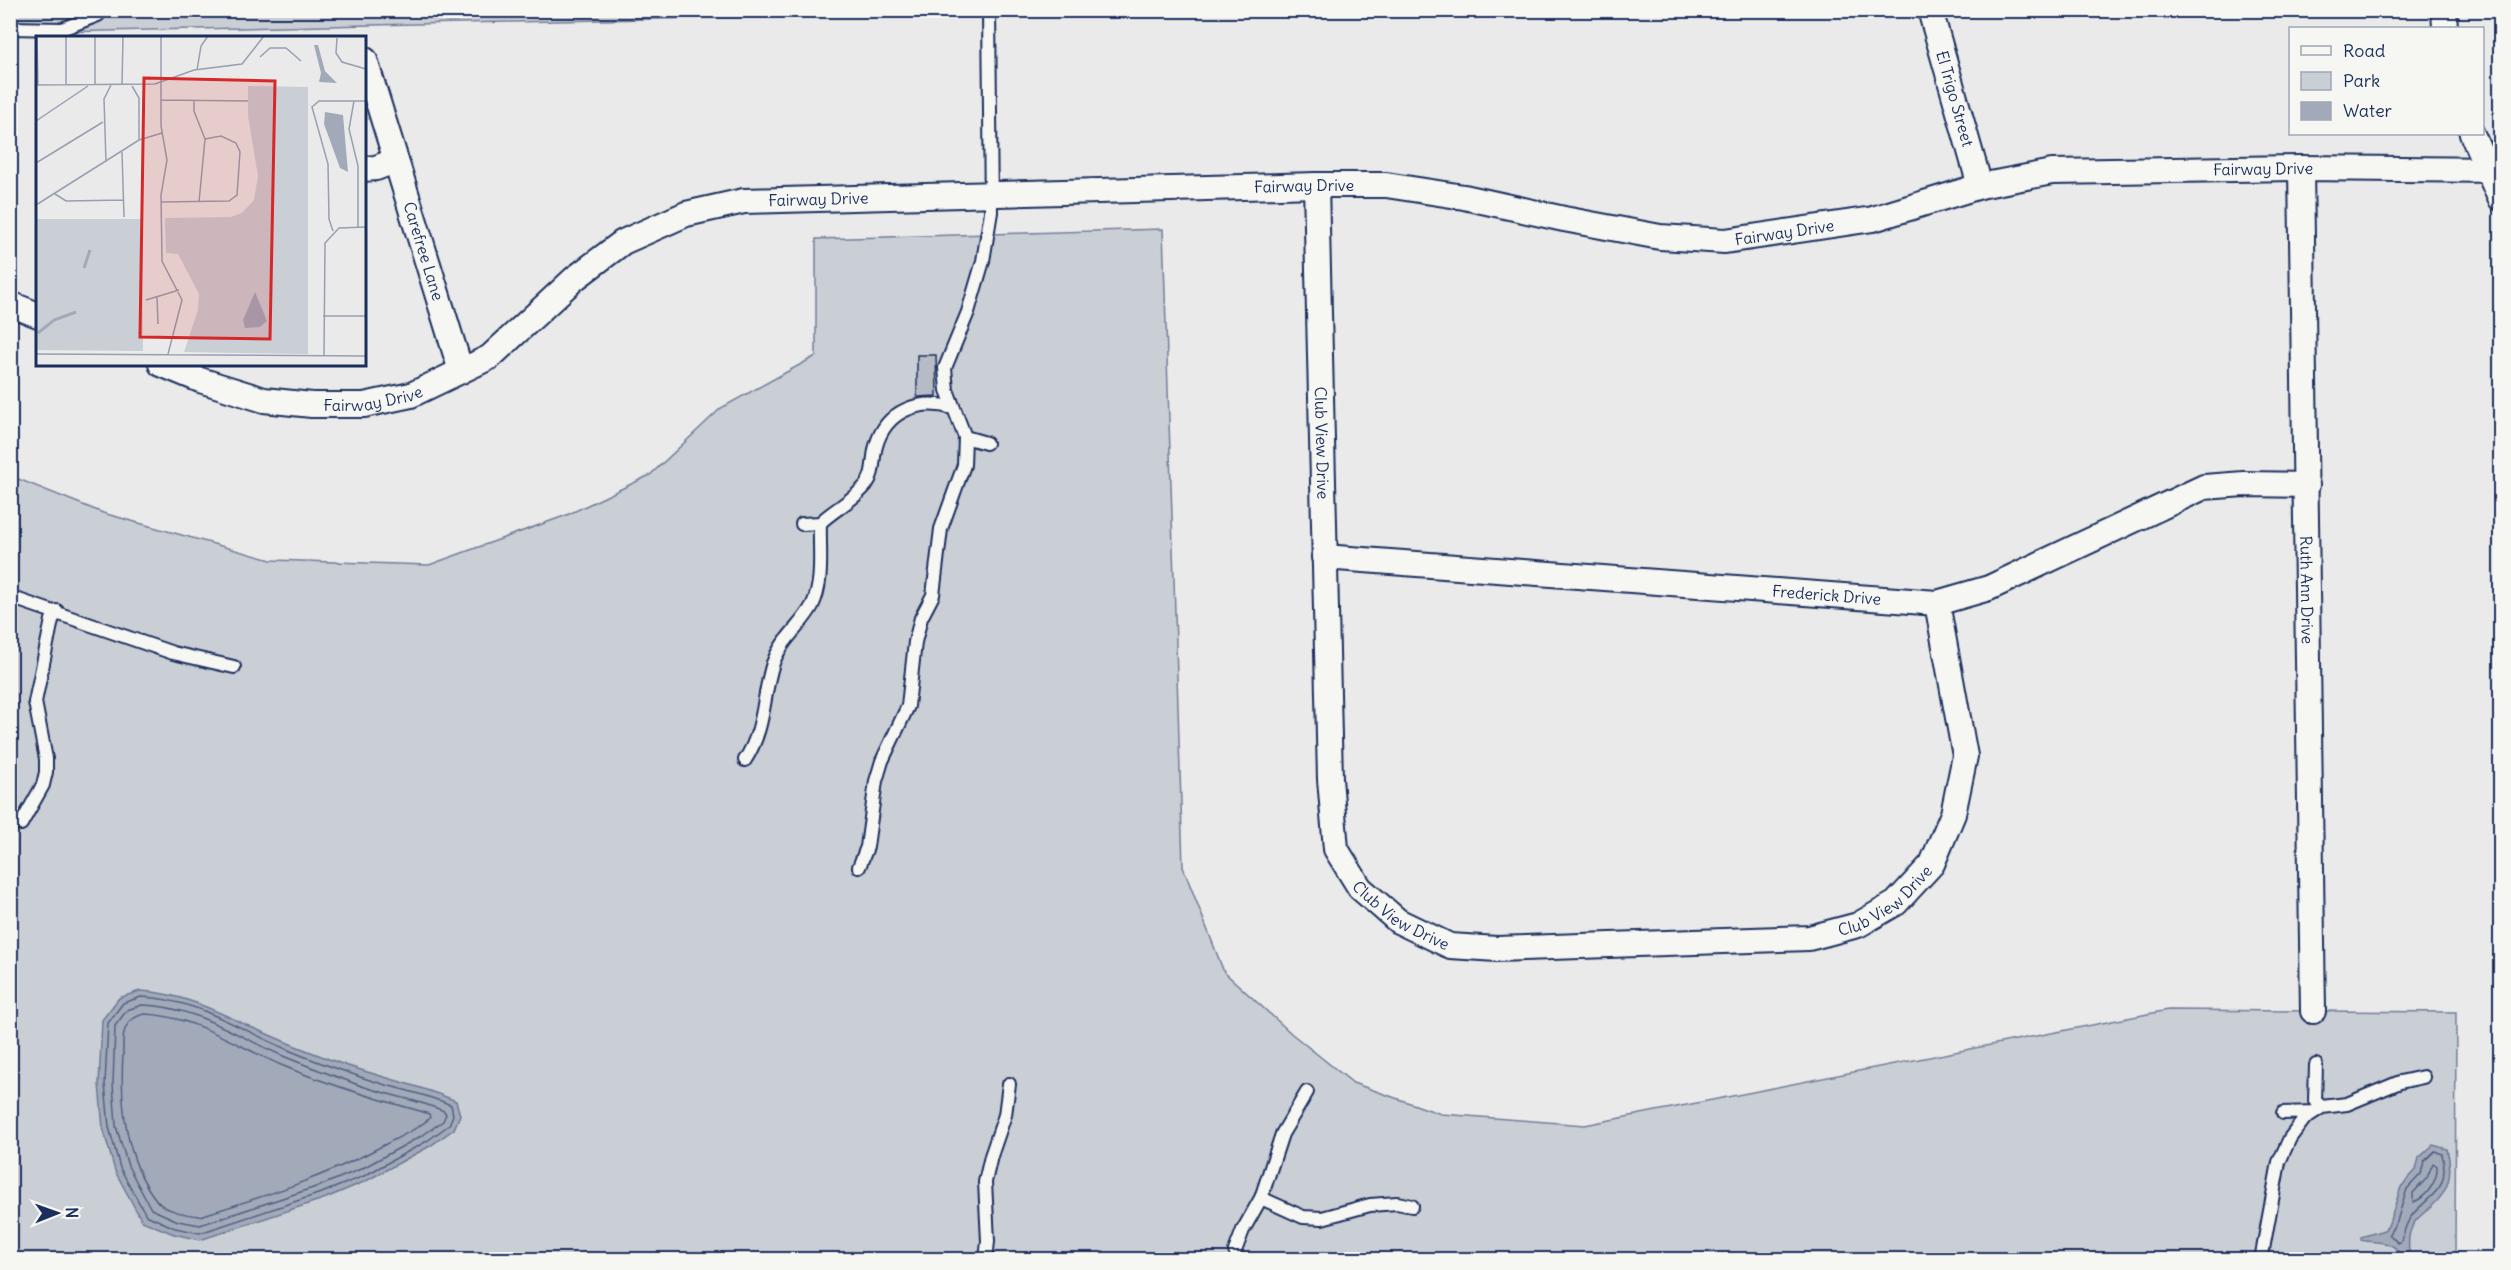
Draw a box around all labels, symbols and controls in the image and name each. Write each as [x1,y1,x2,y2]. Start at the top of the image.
legend [2289,27,2484,135]
inset map [36,36,366,366]
text: Road [2343,39,2386,62]
street label: El Trigo Street [1932,48,1978,149]
text: Park [2343,69,2380,92]
text: Water [2343,99,2393,122]
street label: Fairway Drive [2213,158,2313,179]
street label: Fairway Drive [1254,175,1354,197]
street label: Fairway Drive [768,188,869,210]
street label: Carefree Lane [399,199,449,303]
street label: Fairway Drive [1733,215,1835,249]
street label: Fairway Drive [324,381,426,415]
street label: Club View Drive [1311,386,1333,499]
street label: Ruth Ann Drive [2296,536,2318,644]
street label: Frederick Drive [1771,581,1882,609]
street label: Club View Drive [1836,861,1936,940]
street label: Club View Drive [1348,877,1453,954]
north arrow [27,1183,87,1243]
text: N [62,1207,82,1218]

